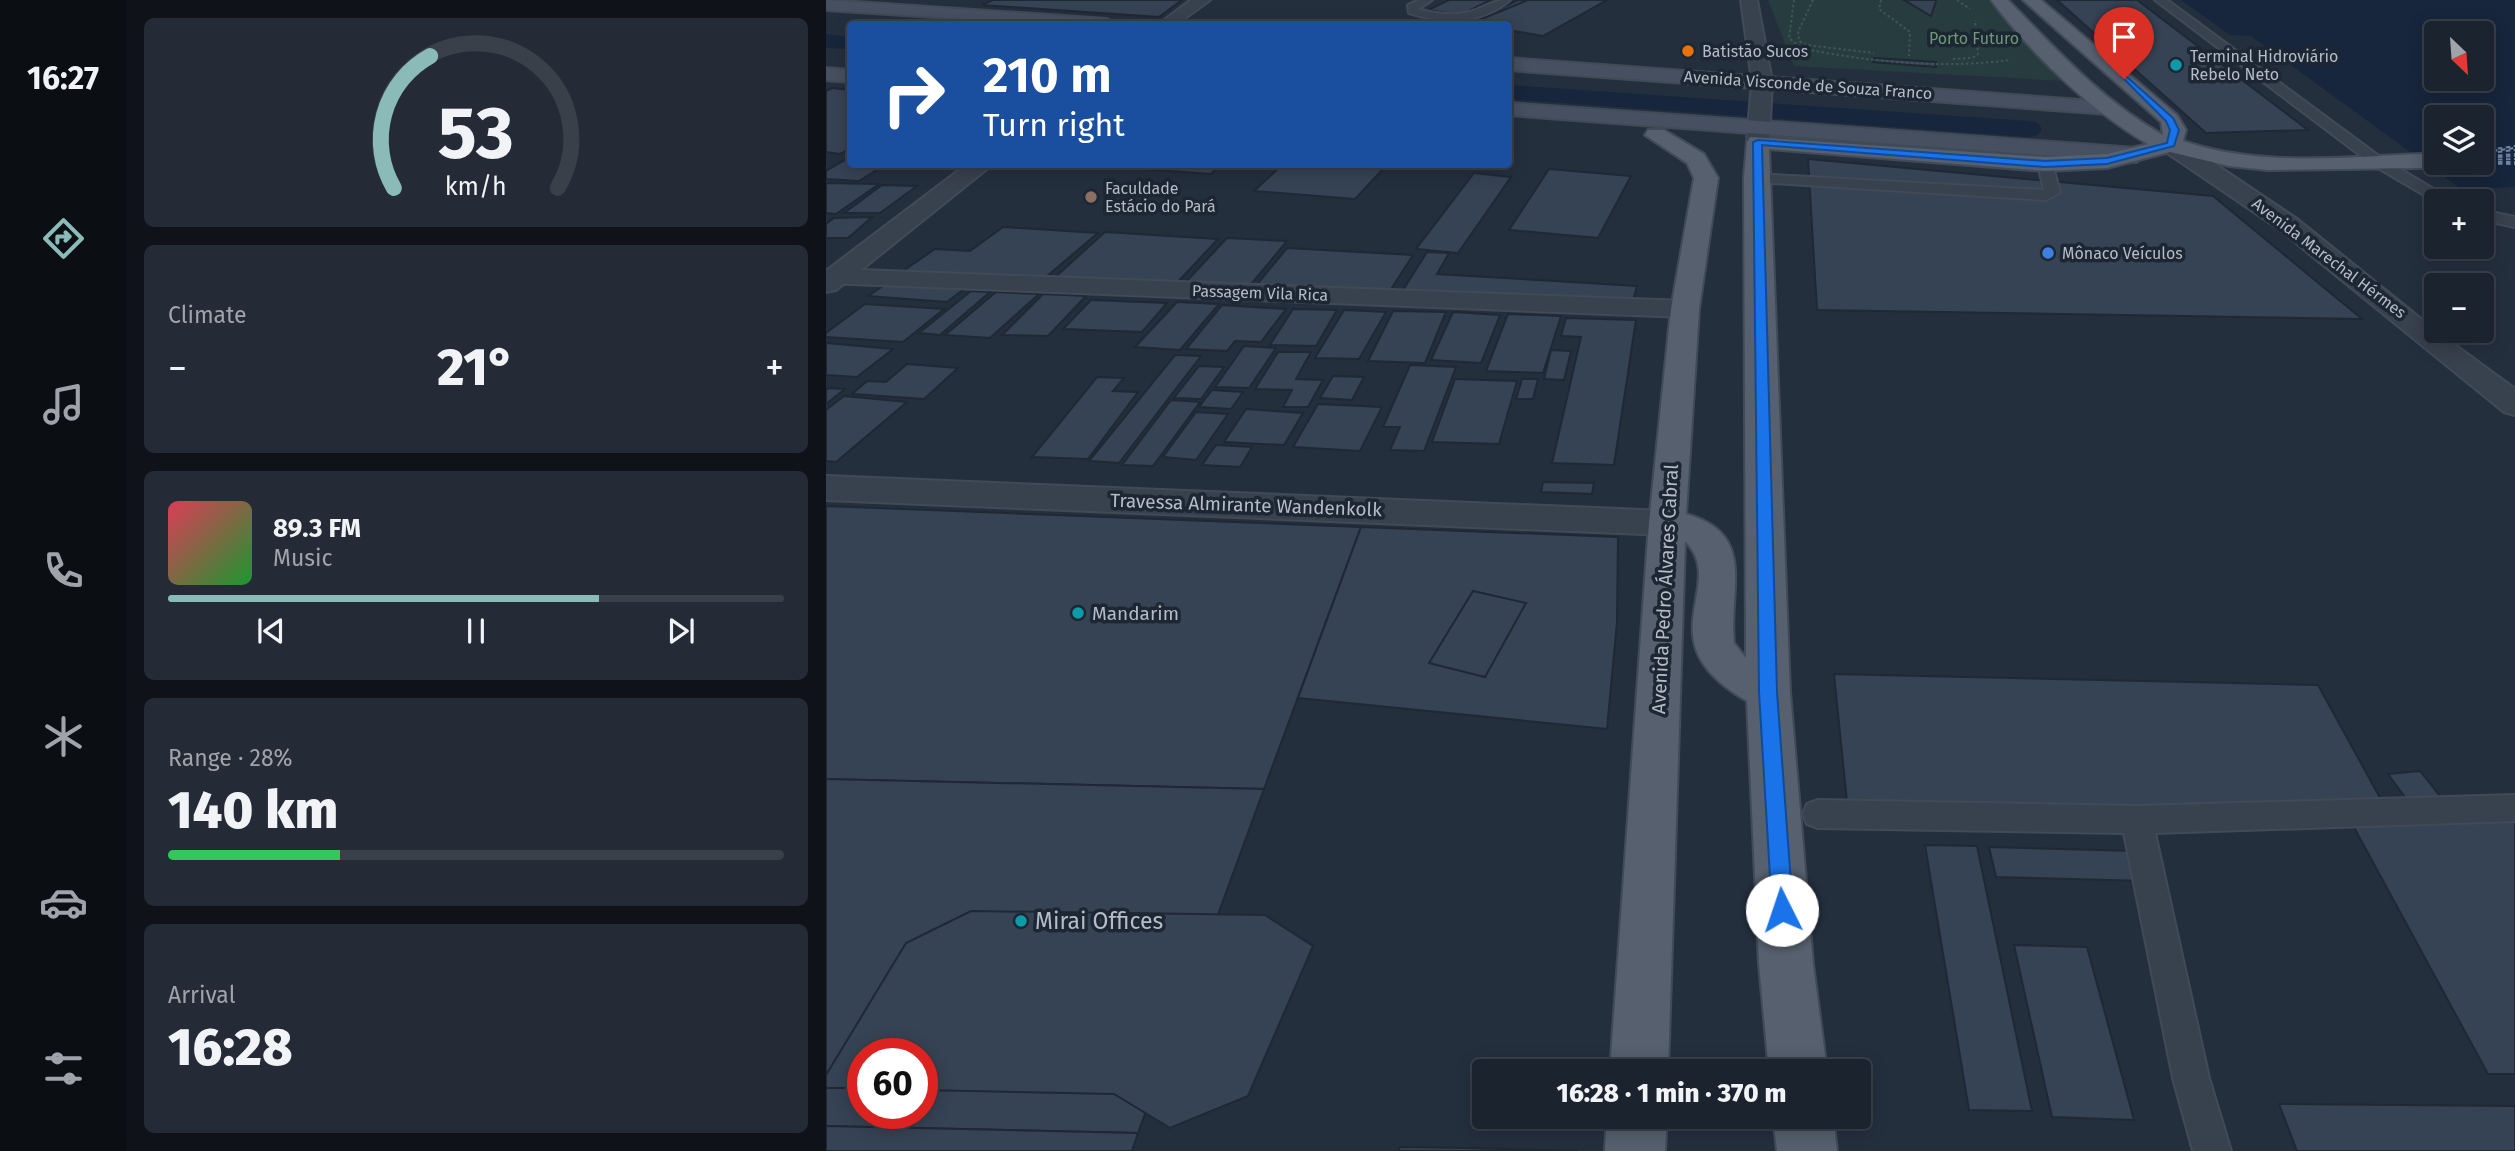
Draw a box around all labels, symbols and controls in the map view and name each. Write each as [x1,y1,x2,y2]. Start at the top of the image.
pin [2094,7,2154,79]
icon: arrive [2105,18,2143,56]
north arrow [2424,21,2494,91]
map controls [2424,21,2494,343]
park label: Porto Futuro [1929,29,2019,48]
place label: Batistão Sucos [1702,42,1808,61]
marker: Batistão Sucos [1680,43,1696,59]
text: 210 m [983,46,1112,105]
place label: Terminal Hidroviário Rebelo Neto [2190,47,2338,84]
icon: right [868,49,959,140]
marker: Terminal Hidroviário Rebelo Neto [2168,57,2184,73]
text: 16:27 [27,59,99,97]
street label: Avenida Visconde de Souza Franco [1683,67,1933,103]
text: 53 [438,91,514,178]
button: layers [2424,105,2494,175]
text: Turn right [983,106,1125,144]
text: km/h [445,172,507,202]
place label: Faculdade Estácio do Pará [1105,179,1216,216]
marker: Faculdade Estácio do Pará [1083,189,1099,205]
button: + [2424,189,2494,259]
street label: Avenida Marechal Hérmes [2248,194,2410,322]
icon: directions [39,214,88,263]
place label: Mônaco Veículos [2062,244,2183,263]
marker: Mônaco Veículos [2040,245,2056,261]
button: − [2424,273,2494,343]
street label: Passagem Vila Rica [1192,281,1328,305]
text: Climate [168,301,247,329]
text: 21° [437,336,515,399]
text: − [168,345,187,391]
text: + [765,345,784,391]
icon: music [39,380,88,429]
street label: Avenida Pedro Álvares Cabral [1647,463,1683,714]
street label: Travessa Almirante Wandenkolk [1110,489,1383,521]
text: 89.3 FM [273,513,361,544]
text: Music [273,544,333,572]
icon: phone [39,546,88,595]
place label: Mandarim [1092,602,1179,625]
marker: Mandarim [1070,605,1086,621]
icon: previous [252,612,290,650]
icon: pause [457,612,495,650]
icon: next [662,612,700,650]
icon: climate [39,712,88,761]
text: Range · 28% [168,744,293,772]
text: 140 km [168,779,338,842]
position arrow [1745,873,1819,947]
icon: car [39,878,88,927]
place label: Mirai Offices [1035,907,1163,935]
marker: Mirai Offices [1013,913,1029,929]
text: Arrival [168,981,235,1009]
text: 16:28 [168,1016,293,1079]
speed limit sign: 60 [847,1038,938,1129]
icon: filters [39,1044,88,1093]
text: 16:28 · 1 min · 370 m [1557,1078,1786,1109]

